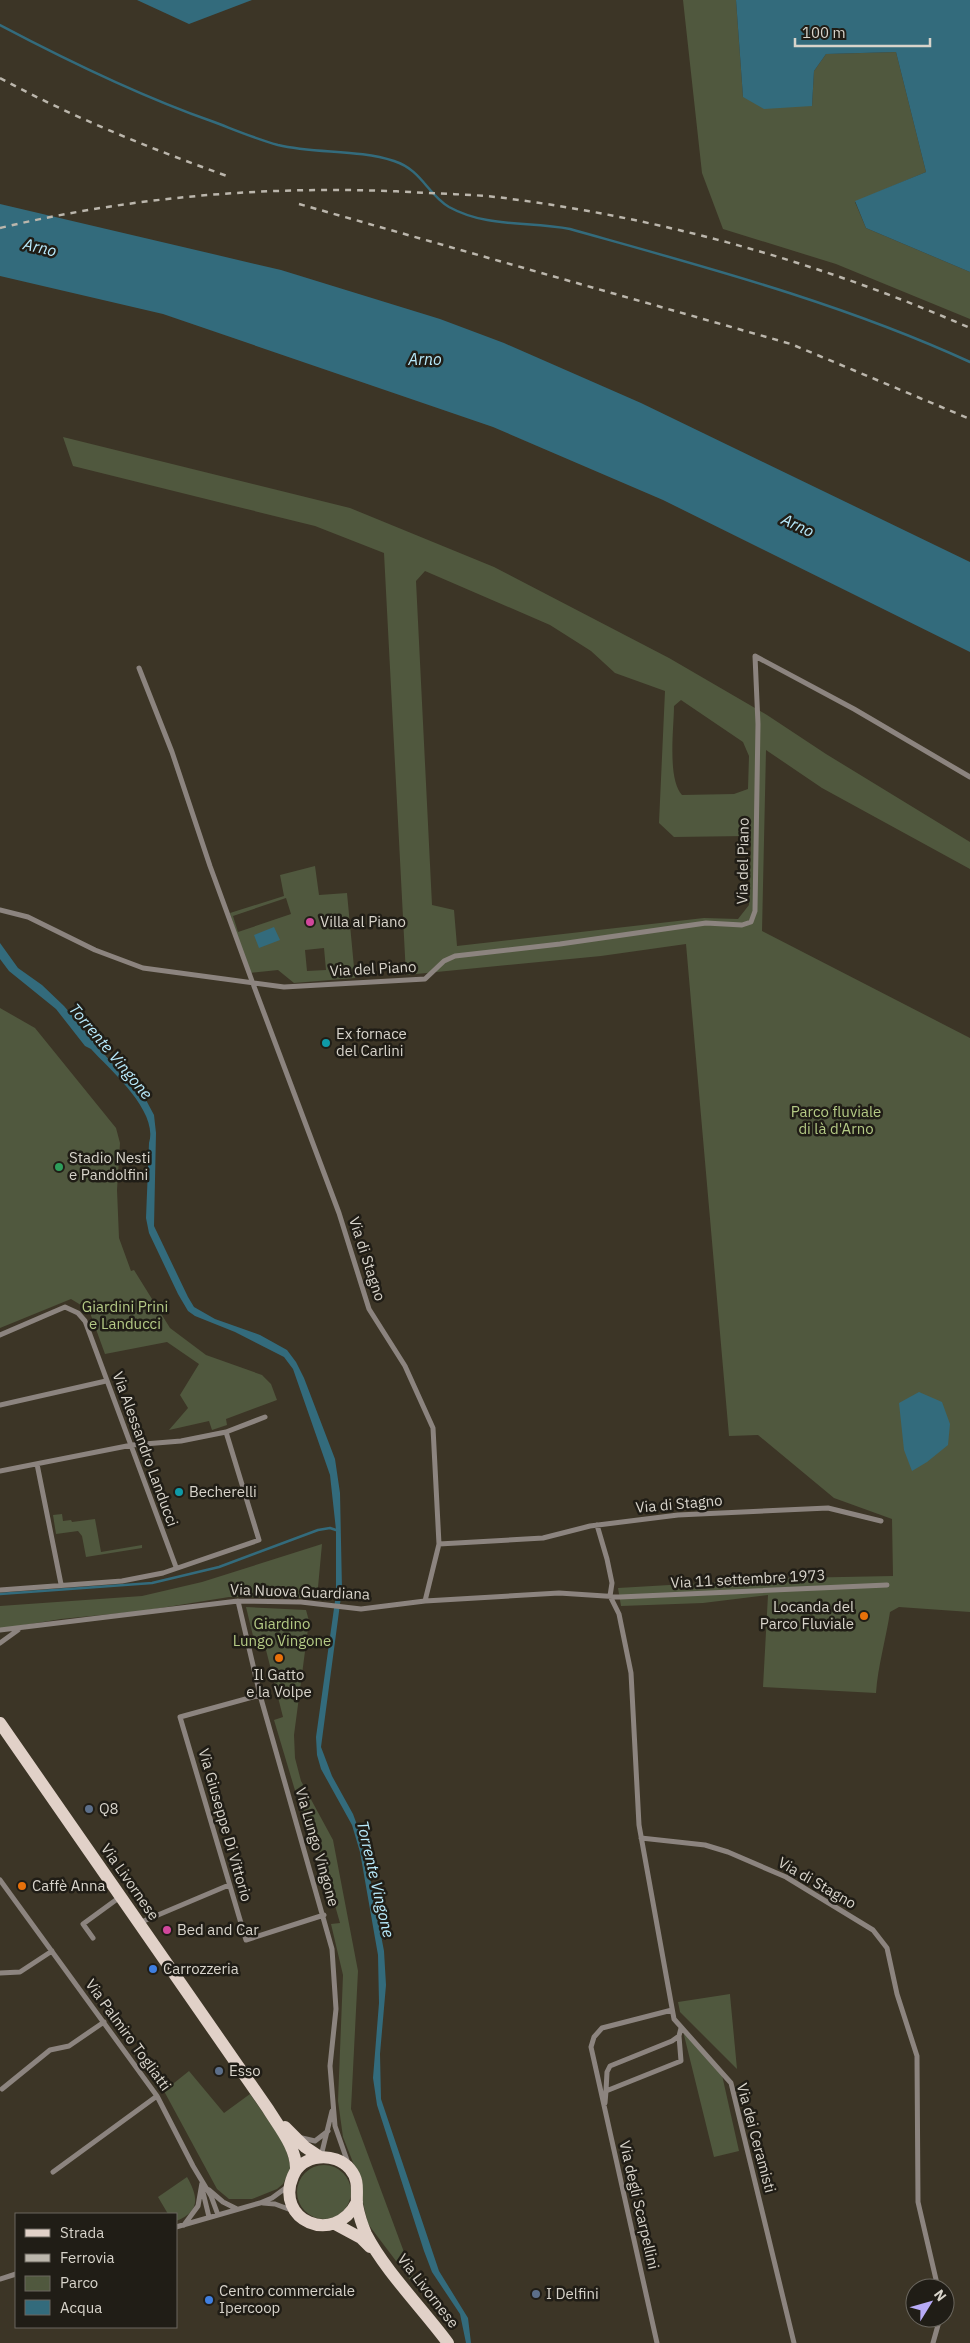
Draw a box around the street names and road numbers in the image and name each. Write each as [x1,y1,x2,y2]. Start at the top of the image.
street label: Via del Piano [732,817,753,905]
street label: Via del Piano [329,957,417,980]
street label: Via di Stagno [345,1214,390,1303]
street label: Via Alessandro Landucci [109,1369,182,1529]
street label: Via di Stagno [635,1490,723,1517]
street label: Via 11 settembre 1973 [670,1565,826,1592]
street label: Via Nuova Guardiana [230,1580,370,1603]
street label: Via Giuseppe Di Vittorio [195,1746,256,1904]
street label: Via Lungo Vingone [291,1785,344,1909]
street label: Via Livornese [97,1840,164,1924]
street label: Via di Stagno [775,1853,860,1913]
street label: Via Palmiro Togliatti [81,1975,175,2094]
street label: Via dei Ceramisti [733,2081,780,2195]
street label: Via degli Scarpellini [615,2139,664,2271]
street label: Via Livornese [393,2250,463,2332]

